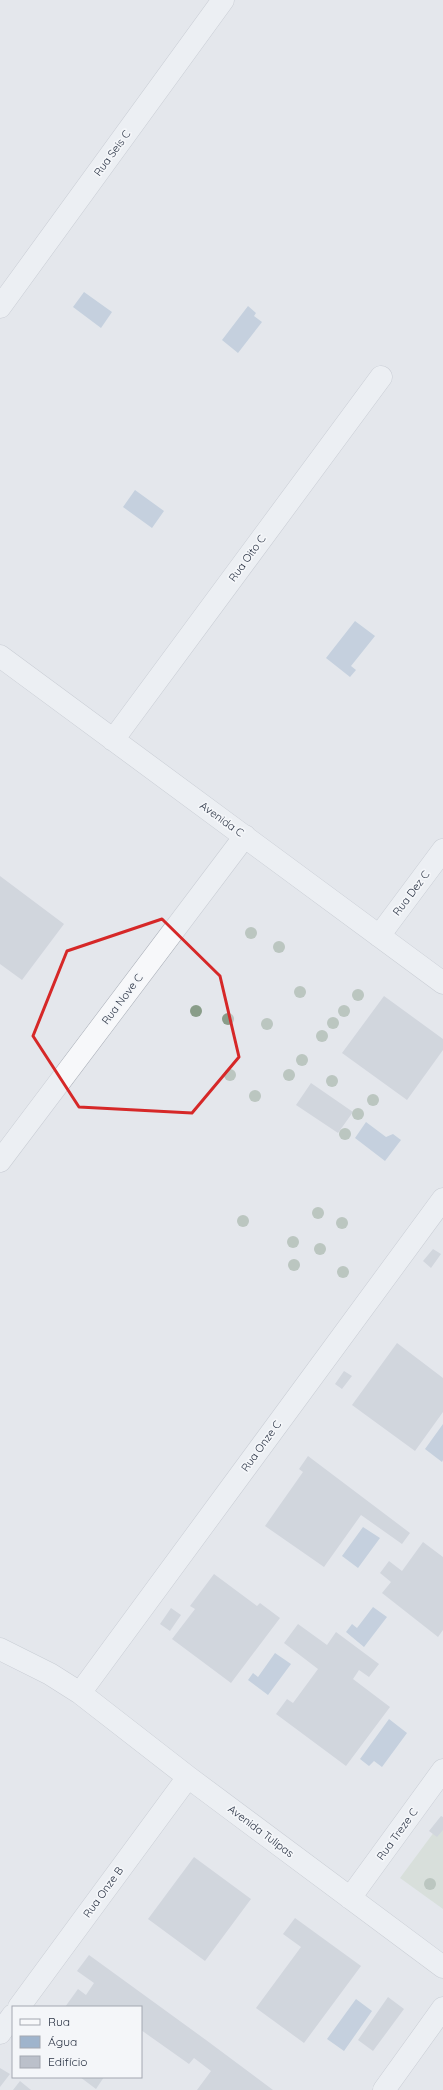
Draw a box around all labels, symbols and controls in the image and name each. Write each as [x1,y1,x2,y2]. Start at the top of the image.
street label: Rua Seis C [91,127,133,179]
street label: Rua Oito C [225,532,269,584]
street label: Avenida C [197,798,247,840]
street label: Rua Dez C [390,868,432,918]
street label: Rua Nove C [98,971,146,1027]
street label: Rua Onze C [238,1418,284,1474]
street label: Avenida Tulipas [225,1802,297,1860]
street label: Rua Treze C [373,1805,421,1863]
street label: Rua Onze B [80,1864,126,1920]
legend [12,2006,142,2078]
text: Rua [48,2014,70,2029]
text: Água [48,2034,77,2049]
text: Edifício [48,2054,88,2069]

